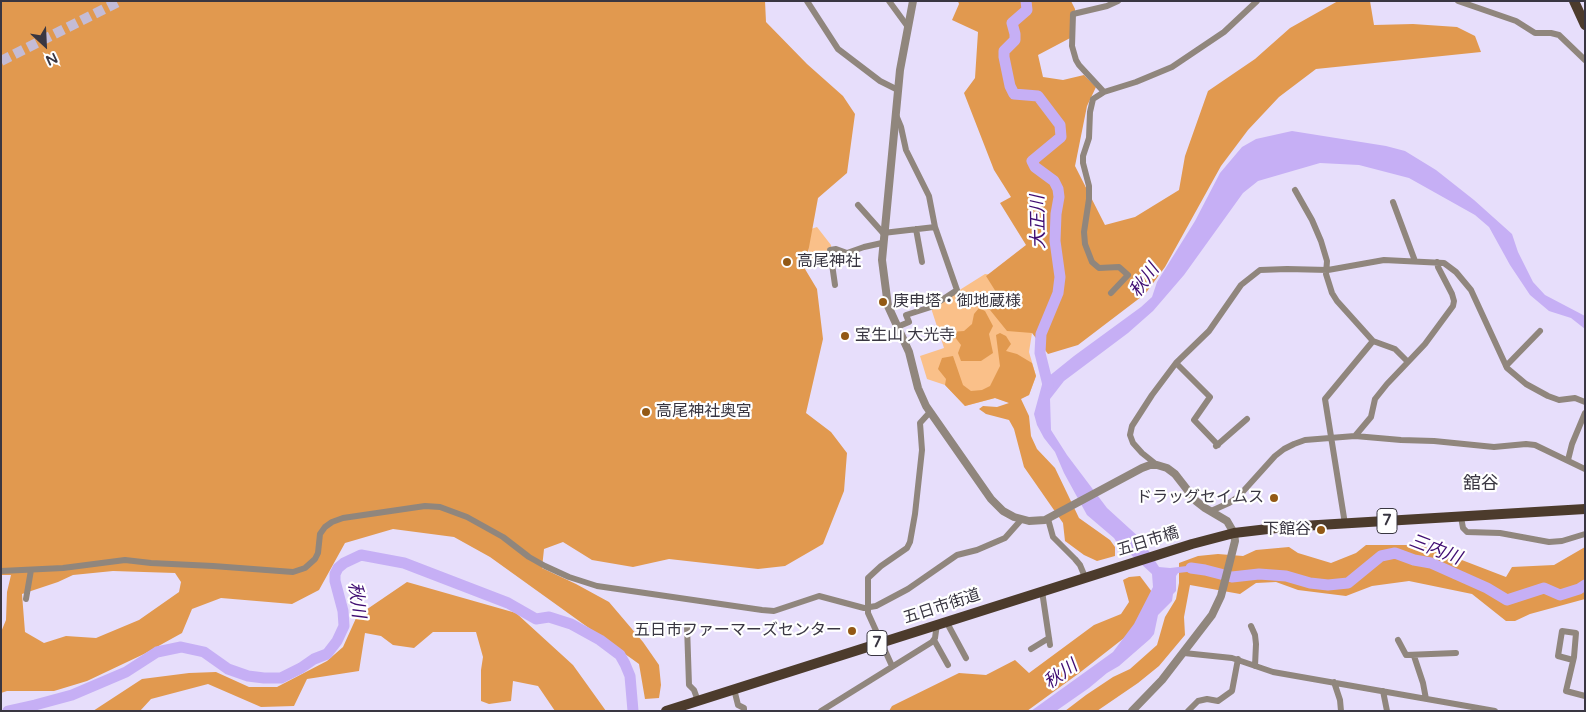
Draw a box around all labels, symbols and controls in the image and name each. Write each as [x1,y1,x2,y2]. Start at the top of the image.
north arrow [20,20,70,70]
text: N [43,49,60,69]
water label: 大正川 [1028,195,1050,249]
place label: 高尾神社 [797,252,861,272]
marker: 高尾神社 [781,256,793,268]
water label: 秋川 [1126,260,1164,302]
place label: 庚申塔・御地蔵様 [893,292,1021,312]
marker: 庚申塔・御地蔵様 [877,296,889,308]
place label: 宝生山 大光寺 [855,326,955,346]
marker: 宝生山 大光寺 [839,330,851,342]
place label: 高尾神社奥宮 [656,402,752,422]
marker: 高尾神社奥宮 [640,406,652,418]
district label: 舘谷 [1463,473,1499,495]
place label: ドラッグセイムス [1136,488,1264,508]
marker: ドラッグセイムス [1268,492,1280,504]
road number: 7 [1377,508,1397,534]
place label: 下館谷 [1263,520,1311,540]
street label: 五日市橋 [1115,523,1181,561]
marker: 下館谷 [1315,524,1327,536]
water label: 三内川 [1406,530,1464,570]
water label: 秋川 [343,581,369,619]
street label: 五日市街道 [901,586,983,628]
place label: 五日市ファーマーズセンター [634,621,842,641]
marker: 五日市ファーマーズセンター [846,625,858,637]
road number: 7 [867,630,887,656]
water label: 秋川 [1040,656,1082,694]

